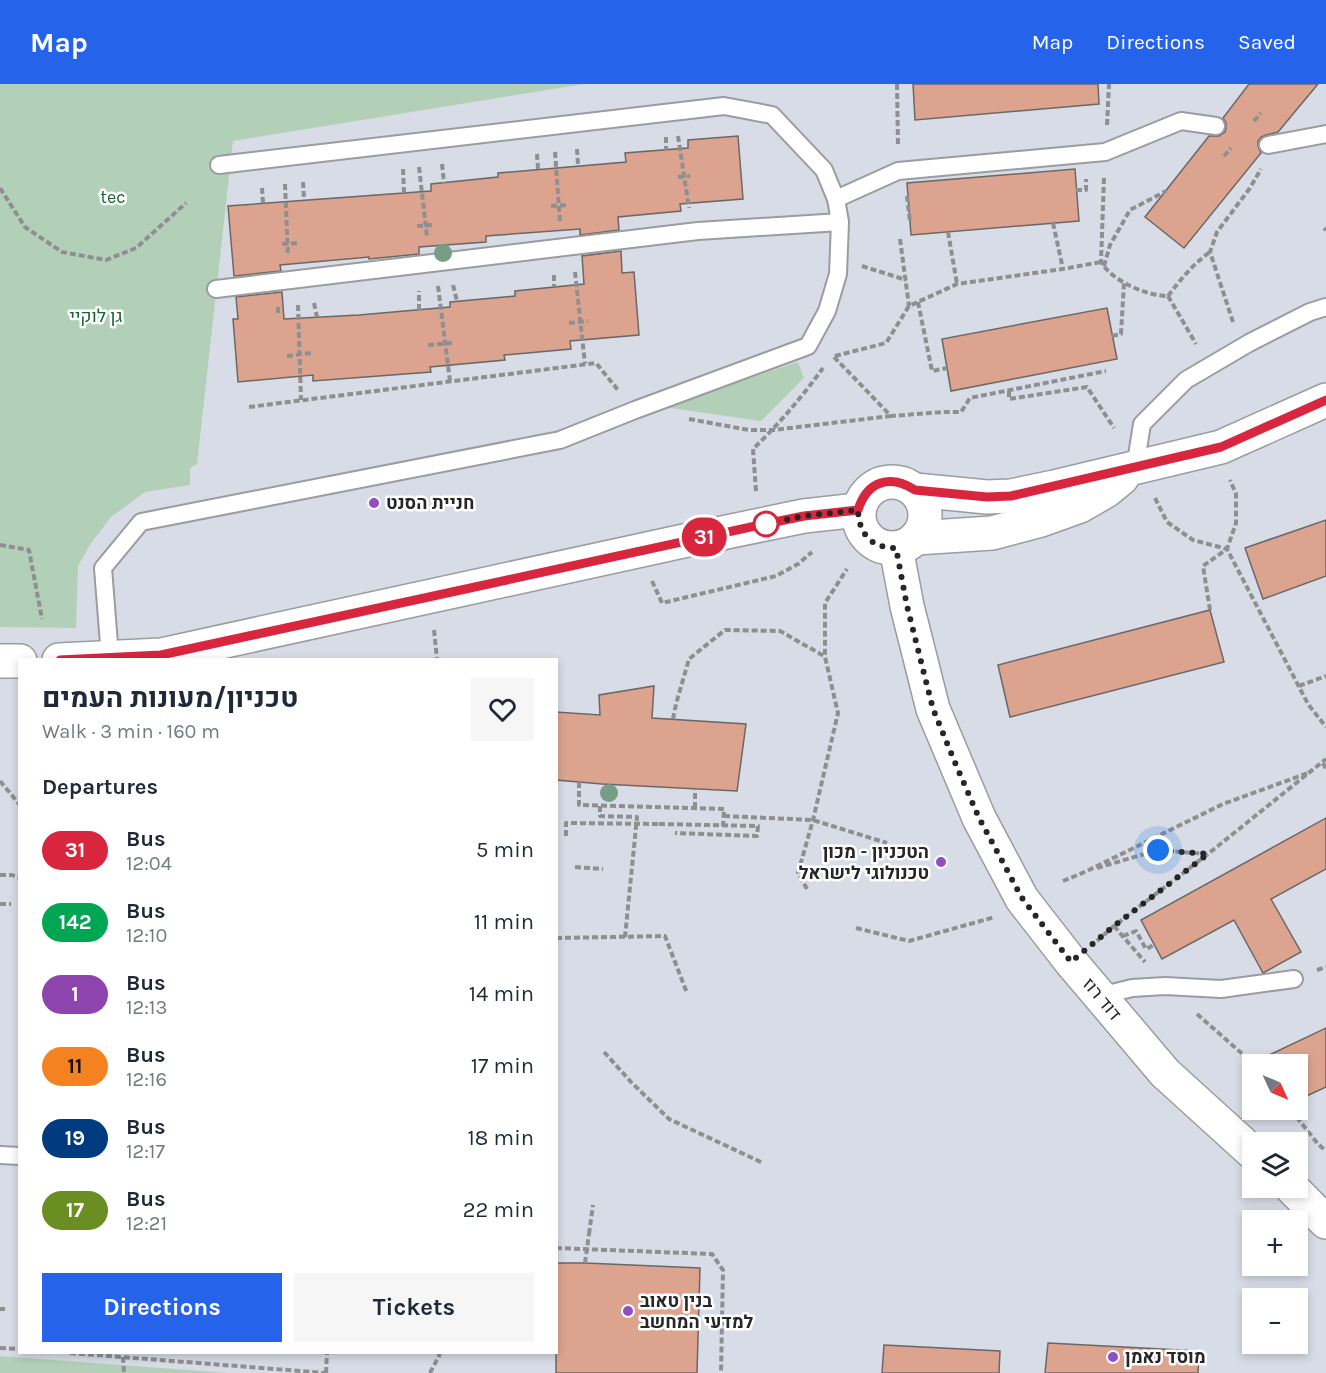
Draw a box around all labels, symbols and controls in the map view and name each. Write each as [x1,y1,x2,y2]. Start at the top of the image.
text: Map [30,26,88,59]
text: Map [1032,30,1073,54]
text: Directions [1106,30,1205,54]
text: Saved [1238,30,1296,54]
park label: tec [100,186,126,208]
park label: גן לוקיי [69,305,123,327]
place label: חניית הסנט [386,492,474,514]
marker: חניית הסנט [367,496,381,510]
unlabelled marker [753,511,779,537]
line badge: 31 [677,518,731,556]
text: 31 [694,525,714,549]
button: heart [471,678,534,741]
text: טכניון/מעונות העמים [42,681,298,714]
text: Walk · 3 min · 160 m [42,720,220,743]
text: Departures [42,774,158,800]
text: Bus [126,826,166,852]
your location [1143,835,1173,865]
text: 5 min [476,837,534,863]
text: 31 [65,838,85,862]
place label: הטכניון - מכון טכנולוגי לישראל [799,841,929,884]
text: 12:04 [126,852,172,875]
marker: הטכניון - מכון טכנולוגי לישראל [934,855,948,869]
text: Bus [126,898,166,924]
text: 11 min [474,909,534,935]
text: 142 [59,910,91,934]
text: 12:10 [126,924,167,947]
text: Bus [126,970,166,996]
street label: דוד רוז [1078,973,1126,1025]
text: 14 min [469,981,534,1007]
text: 1 [71,982,79,1006]
text: 12:13 [126,996,167,1019]
text: Bus [126,1042,166,1068]
text: 17 min [471,1053,534,1079]
text: 11 [68,1054,82,1078]
north arrow [1242,1054,1308,1120]
map controls [1242,1054,1308,1354]
text: 12:16 [126,1068,167,1091]
text: Bus [126,1114,166,1140]
text: 18 min [468,1125,534,1151]
text: 19 [65,1126,85,1150]
button: layers [1242,1132,1308,1198]
text: 12:17 [126,1140,165,1163]
text: Bus [126,1186,166,1212]
text: 22 min [463,1197,534,1223]
text: 17 [66,1198,84,1222]
button: + [1242,1210,1308,1276]
text: 12:21 [126,1212,167,1235]
button: Directions [42,1273,282,1342]
button: Tickets [294,1273,534,1342]
button: − [1242,1288,1308,1354]
place label: בנין טאוב למדעי המחשב [640,1290,754,1333]
marker: בנין טאוב למדעי המחשב [621,1304,635,1318]
place label: מוסד נאמן [1125,1346,1206,1368]
marker: מוסד נאמן [1106,1350,1120,1364]

